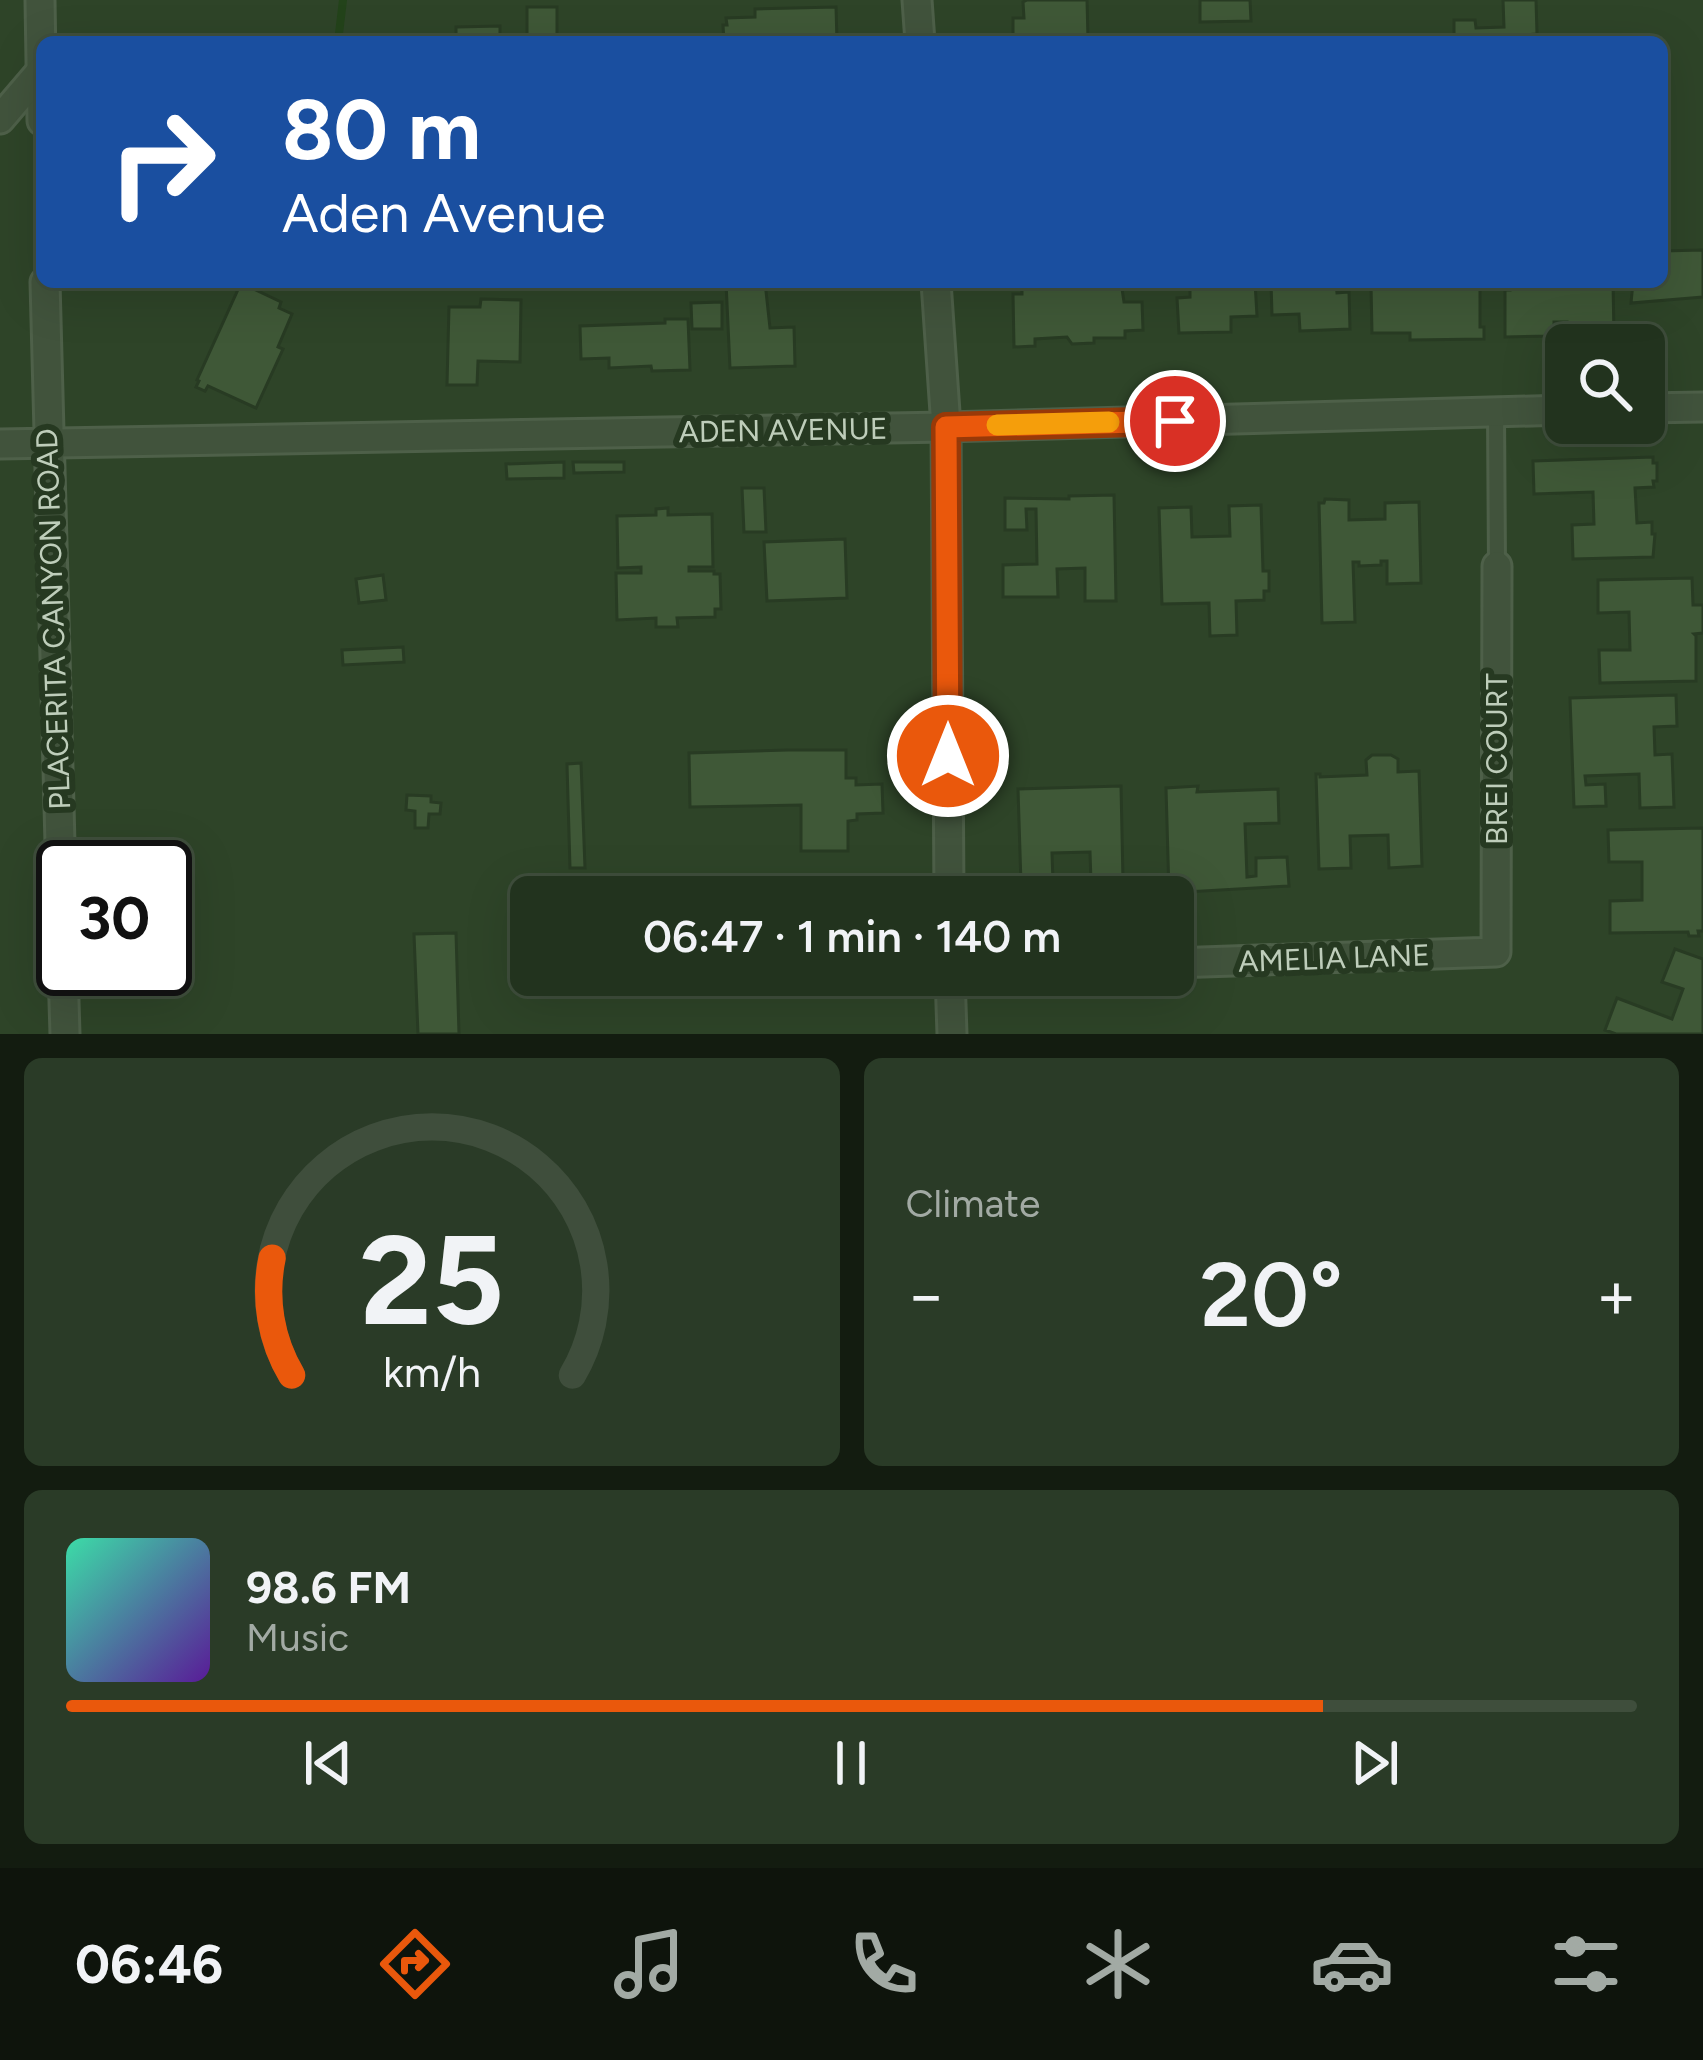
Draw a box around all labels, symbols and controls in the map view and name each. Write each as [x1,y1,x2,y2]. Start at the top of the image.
text: 80 m [282,79,481,180]
icon: right [84,84,240,240]
text: Aden Avenue [282,181,605,246]
map controls [1545,324,1665,444]
button: search [1545,324,1665,444]
pin [1124,370,1226,472]
icon: arrive [1142,388,1208,454]
street label: ADEN AVENUE [678,410,888,450]
street label: PLACERITA CANYON ROAD [28,428,78,810]
street label: BREI COURT [1478,673,1515,845]
position arrow [885,693,1011,819]
speed limit sign: 30 [36,840,192,996]
text: 06:47 · 1 min · 140 m [643,909,1061,963]
street label: AMELIA LANE [1238,936,1430,980]
text: Climate [906,1180,1040,1227]
text: 25 [359,1205,504,1355]
text: 20° [1200,1240,1343,1349]
text: − [906,1255,947,1335]
text: + [1596,1255,1637,1335]
text: km/h [383,1346,481,1398]
text: 98.6 FM [246,1560,411,1614]
text: Music [246,1614,349,1661]
icon: previous [295,1730,361,1796]
icon: pause [818,1730,884,1796]
icon: next [1342,1730,1408,1796]
icon: directions [373,1922,457,2006]
icon: music [607,1922,691,2006]
icon: phone [842,1922,926,2006]
icon: climate [1076,1922,1160,2006]
icon: car [1310,1922,1394,2006]
icon: filters [1544,1922,1628,2006]
text: 06:46 [75,1932,223,1997]

